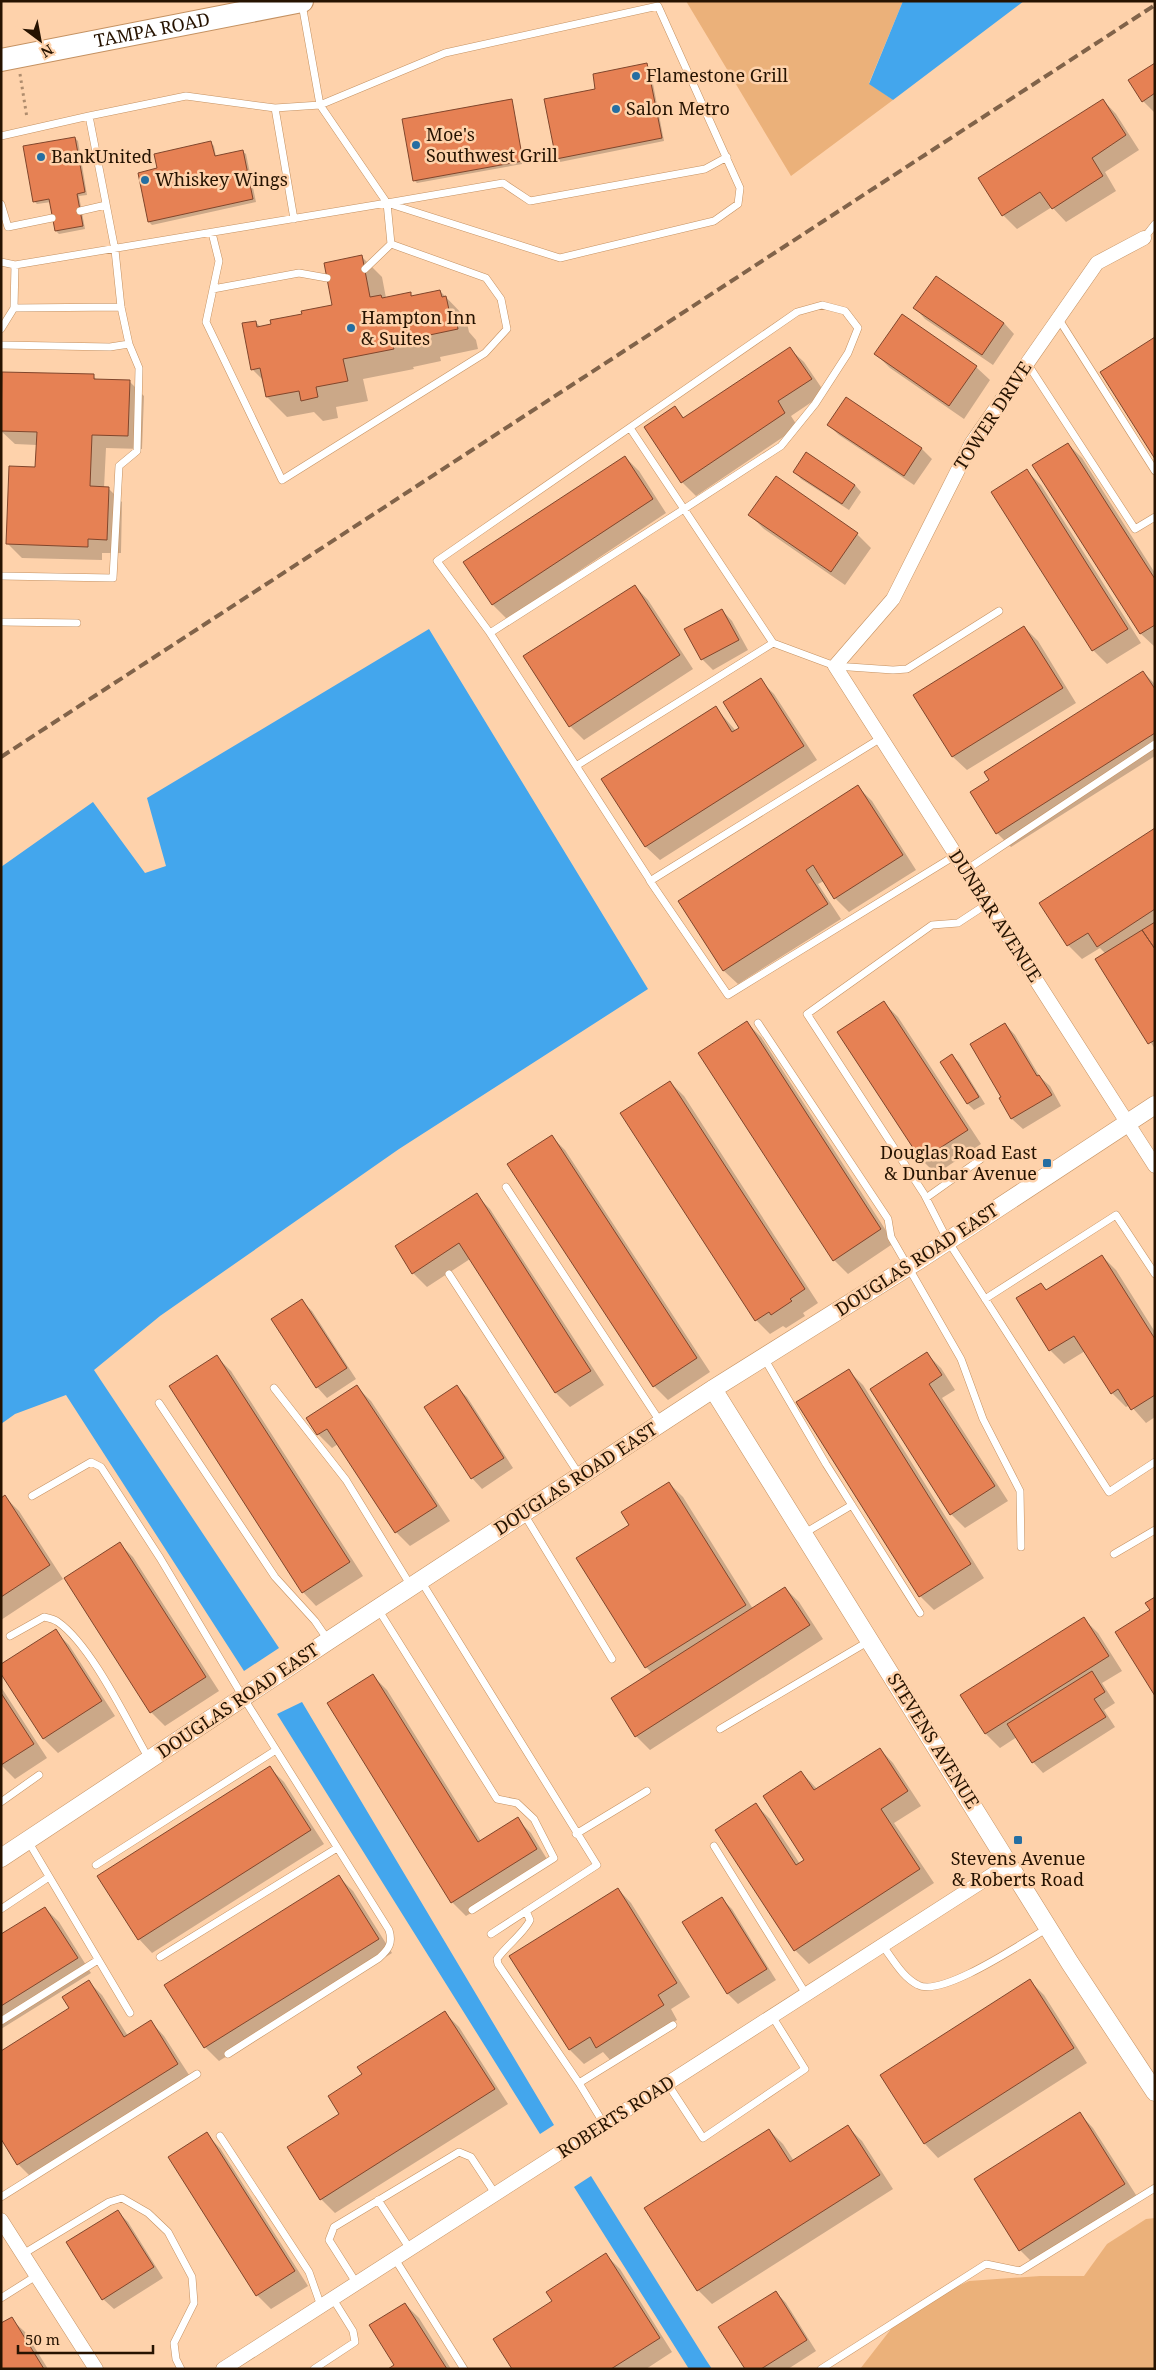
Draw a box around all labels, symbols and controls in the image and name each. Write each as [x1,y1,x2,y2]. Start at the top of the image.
street label: TAMPA ROAD [92,6,212,52]
north arrow [15,15,65,65]
text: N [37,40,57,62]
place label: Flamestone Grill [646,63,788,87]
marker: Flamestone Grill [630,70,642,82]
place label: Salon Metro [626,96,730,120]
marker: Salon Metro [610,103,622,115]
place label: Moe's Southwest Grill [426,122,558,167]
marker: Moe's Southwest Grill [410,139,422,151]
place label: BankUnited [51,144,152,168]
marker: BankUnited [35,151,47,163]
place label: Whiskey Wings [155,167,288,191]
marker: Whiskey Wings [139,174,151,186]
place label: Hampton Inn & Suites [361,305,477,350]
marker: Hampton Inn & Suites [345,322,357,334]
street label: TOWER DRIVE [948,356,1036,474]
street label: DUNBAR AVENUE [944,845,1048,986]
place label: Douglas Road East & Dunbar Avenue [880,1140,1037,1185]
marker: Douglas Road East & Dunbar Avenue [1041,1157,1053,1169]
street label: DOUGLAS ROAD EAST [830,1197,1003,1321]
street label: DOUGLAS ROAD EAST [489,1416,662,1540]
street label: DOUGLAS ROAD EAST [152,1637,323,1763]
street label: STEVENS AVENUE [883,1668,985,1813]
marker: Stevens Avenue & Roberts Road [1012,1834,1024,1846]
place label: Stevens Avenue & Roberts Road [951,1846,1085,1891]
street label: ROBERTS ROAD [552,2069,679,2163]
scale bar [18,2322,152,2354]
text: 50 m [25,2329,60,2349]

